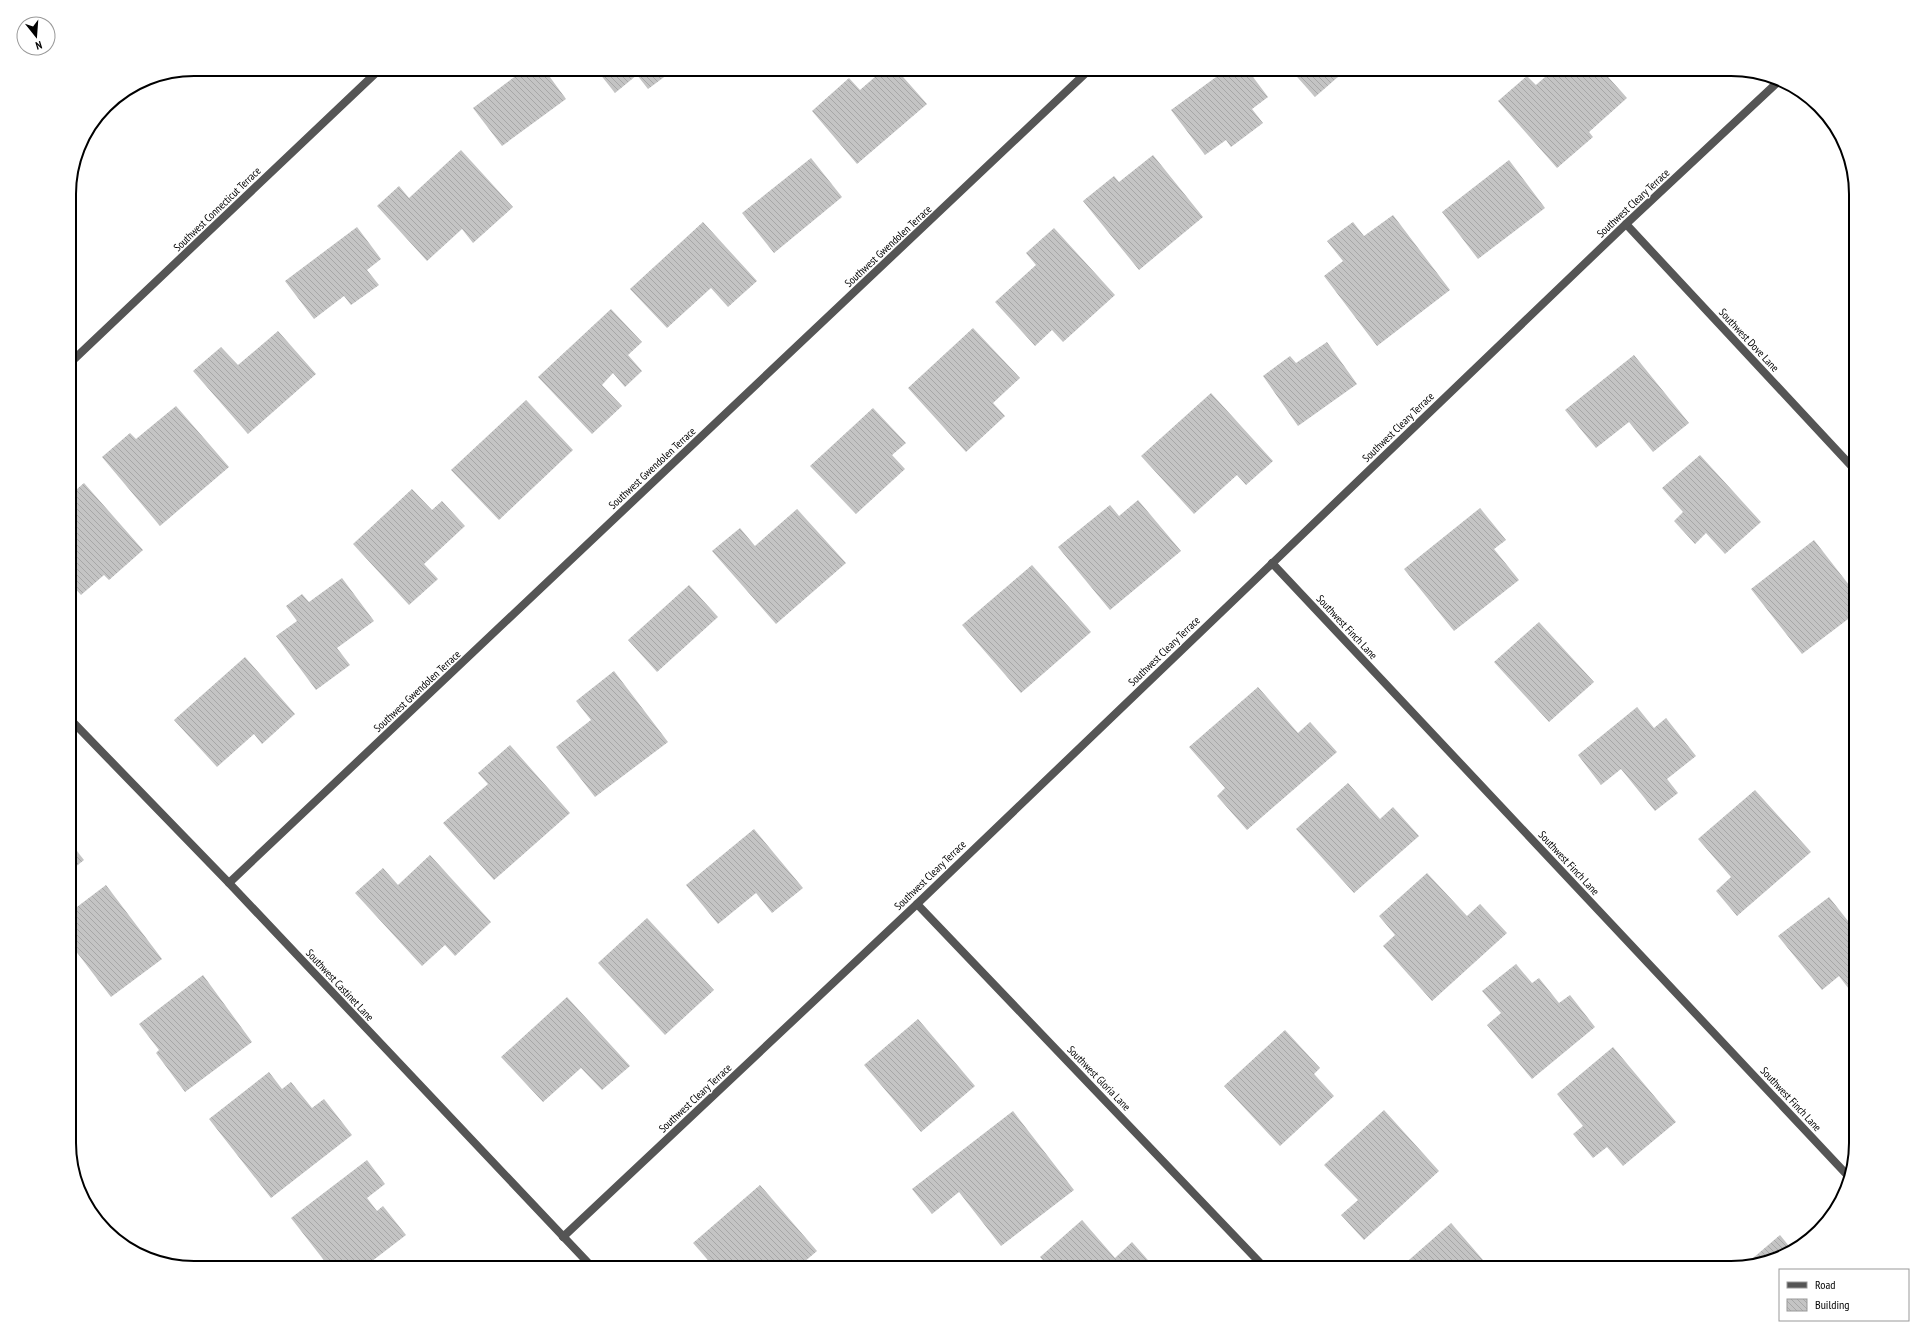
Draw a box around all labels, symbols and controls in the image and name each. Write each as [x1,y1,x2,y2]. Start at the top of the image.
north arrow [16,16,56,56]
text: N [34,38,44,53]
street label: Southwest Connecticut Terrace [170,163,264,254]
street label: Southwest Cleary Terrace [1594,165,1673,240]
street label: Southwest Gwendolen Terrace [842,202,935,290]
street label: Southwest Dove Lane [1716,305,1782,375]
street label: Southwest Cleary Terrace [1359,389,1437,465]
street label: Southwest Gwendolen Terrace [606,424,699,512]
street label: Southwest Finch Lane [1314,592,1381,663]
street label: Southwest Cleary Terrace [1125,613,1203,689]
street label: Southwest Gwendolen Terrace [371,647,464,735]
street label: Southwest Finch Lane [1536,828,1603,899]
street label: Southwest Cleary Terrace [891,837,969,913]
street label: Southwest Castinet Lane [303,946,377,1024]
street label: Southwest Gloria Lane [1064,1043,1134,1114]
street label: Southwest Cleary Terrace [656,1060,735,1135]
street label: Southwest Finch Lane [1758,1064,1825,1135]
legend [1779,1269,1909,1321]
text: Road [1815,1277,1835,1292]
text: Building [1815,1297,1850,1312]

